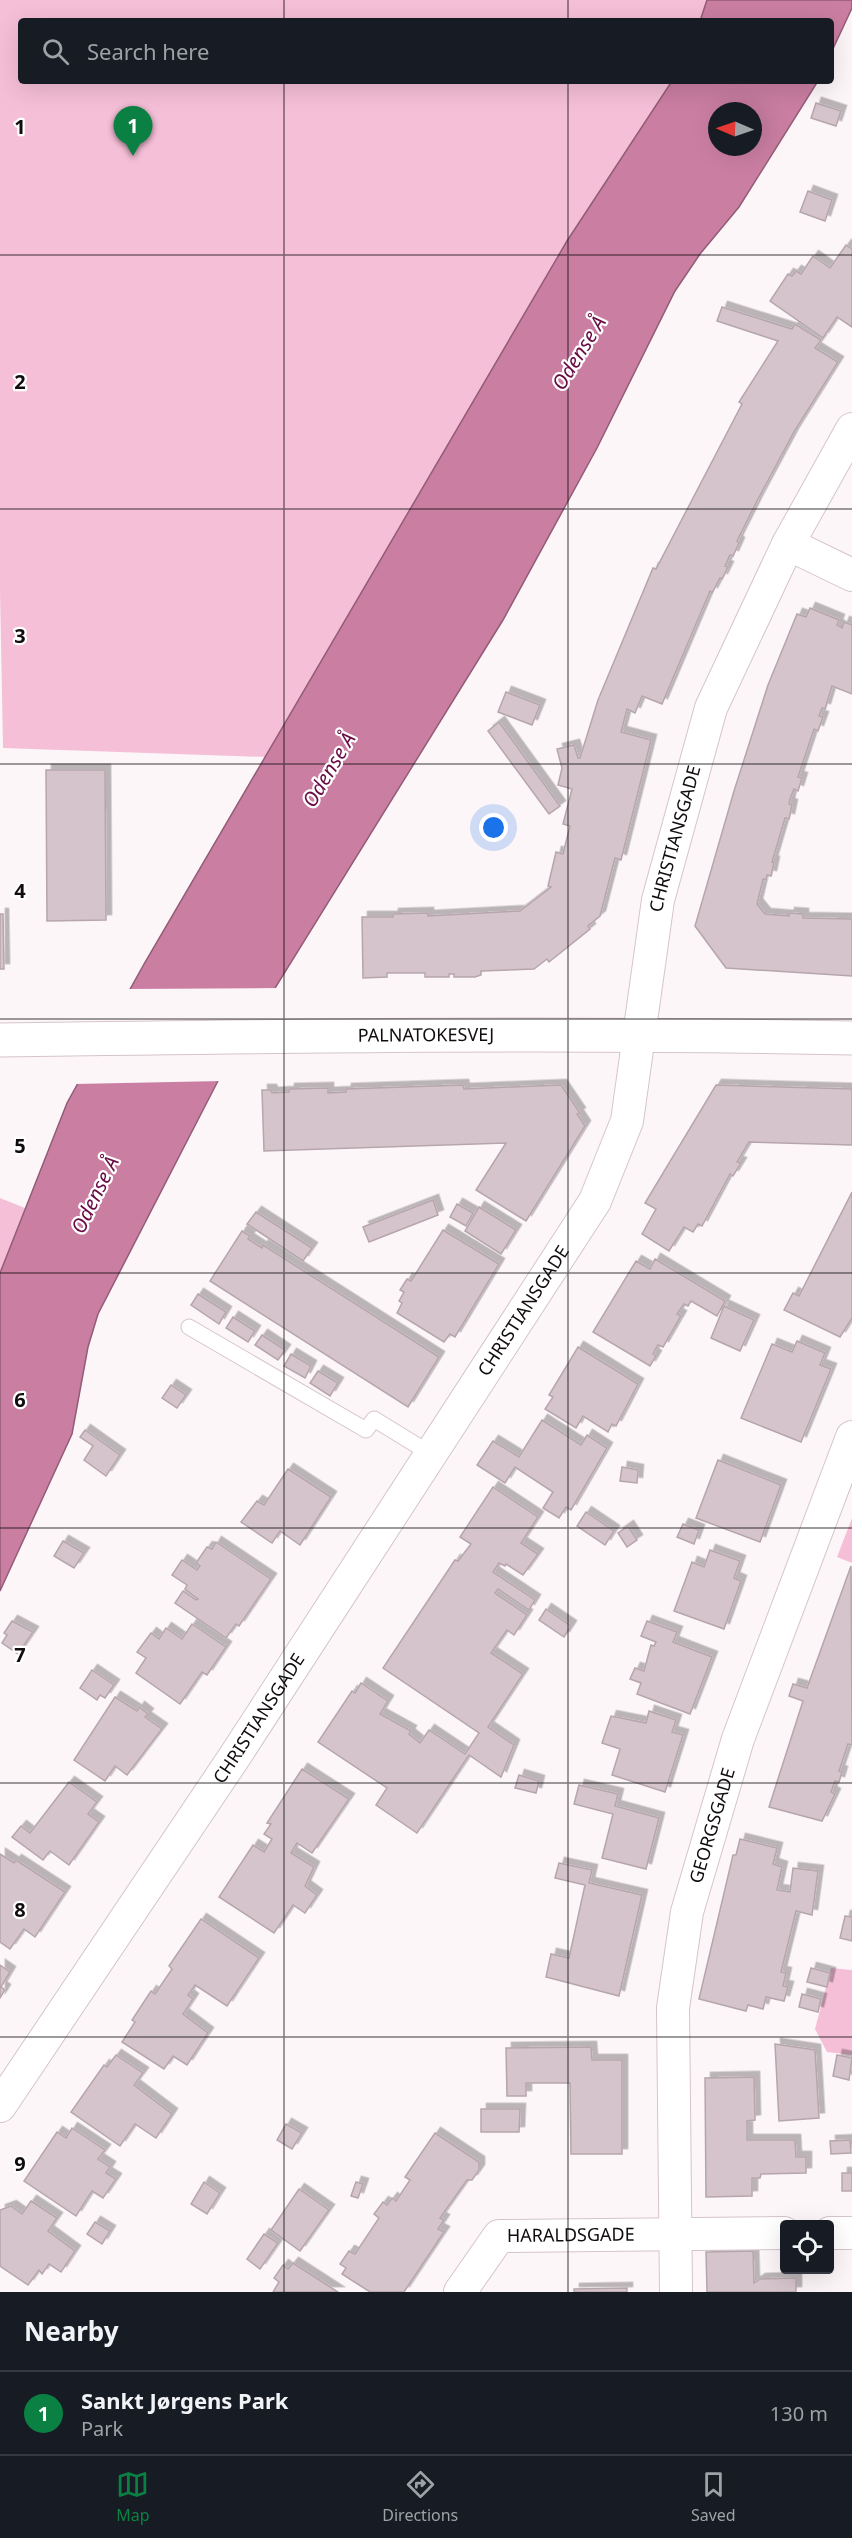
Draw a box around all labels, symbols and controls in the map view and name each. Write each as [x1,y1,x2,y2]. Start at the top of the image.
search box [18,18,834,84]
icon: search [39,35,72,68]
text: Search here [87,36,209,66]
north arrow [708,102,762,156]
pin: 1 [114,106,152,156]
text: 1 [14,113,26,140]
water label: Odense Å [545,311,612,395]
text: 2 [14,368,26,395]
text: 3 [14,622,26,649]
water label: Odense Å [296,727,361,812]
street label: CHRISTIANSGADE [643,763,706,913]
your location [479,813,508,842]
text: 4 [14,877,26,904]
street label: PALNATOKESVEJ [358,1022,494,1047]
text: 5 [14,1132,26,1159]
water label: Odense Å [64,1152,125,1238]
street label: CHRISTIANSGADE [472,1241,574,1380]
text: 6 [14,1386,26,1413]
text: 7 [14,1641,26,1668]
street label: CHRISTIANSGADE [207,1648,309,1788]
street label: GEORGSGADE [683,1765,740,1886]
text: 8 [14,1896,26,1923]
text: 9 [14,2150,26,2177]
map controls [780,2220,834,2274]
button: locate [780,2220,834,2274]
street label: HARALDSGADE [507,2222,635,2247]
text: Nearby [24,2313,119,2349]
text: Sankt Jørgens Park [81,2385,288,2415]
text: 1 [38,2400,49,2427]
text: 130 m [770,2400,828,2427]
text: Park [81,2415,123,2442]
tab: Map [116,2468,150,2526]
tab: Directions [382,2468,458,2526]
tab: Saved [691,2468,736,2526]

